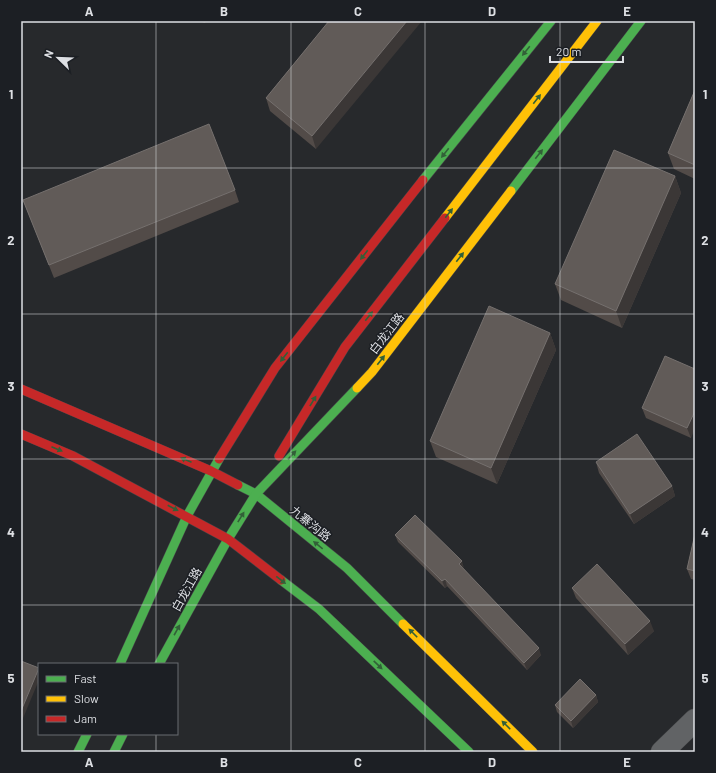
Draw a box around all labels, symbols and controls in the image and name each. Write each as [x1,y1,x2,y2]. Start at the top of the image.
text: A [85,3,94,19]
text: B [220,3,228,19]
text: C [354,3,362,19]
text: D [488,3,496,19]
text: E [623,3,631,19]
north arrow [38,38,78,78]
scale bar [550,38,623,64]
text: 20 m [556,44,582,58]
one-way arrow [522,46,530,57]
text: N [41,48,56,60]
text: 1 [9,86,13,102]
text: 1 [703,86,707,102]
one-way arrow [532,94,541,105]
one-way arrow [440,147,449,158]
one-way arrow [535,148,543,159]
one-way arrow [444,208,453,219]
text: 2 [7,232,15,248]
text: 2 [701,232,709,248]
one-way arrow [360,249,369,260]
one-way arrow [456,251,464,262]
street label: 白龙江路 [366,310,406,356]
one-way arrow [365,311,374,322]
one-way arrow [280,352,288,363]
one-way arrow [376,355,384,365]
text: 3 [7,378,15,394]
text: 3 [701,378,709,394]
one-way arrow [309,395,316,407]
one-way arrow [51,446,63,452]
one-way arrow [288,450,297,460]
one-way arrow [180,457,192,463]
street label: 九寨沟路 [288,502,334,544]
one-way arrow [167,505,178,512]
one-way arrow [238,511,245,523]
text: 4 [7,524,15,540]
text: 4 [701,524,709,540]
one-way arrow [313,540,324,549]
street label: 白龙江路 [168,565,204,613]
one-way arrow [276,575,286,583]
one-way arrow [174,624,181,636]
one-way arrow [408,628,418,638]
one-way arrow [373,661,384,670]
legend [38,663,178,735]
text: 5 [7,670,15,686]
text: 5 [701,670,709,686]
text: Fast [74,671,97,685]
text: Slow [74,691,99,705]
text: Jam [74,711,97,725]
one-way arrow [501,720,511,730]
text: A [85,754,94,770]
text: B [220,754,228,770]
text: C [354,754,362,770]
text: D [488,754,496,770]
text: E [623,754,631,770]

